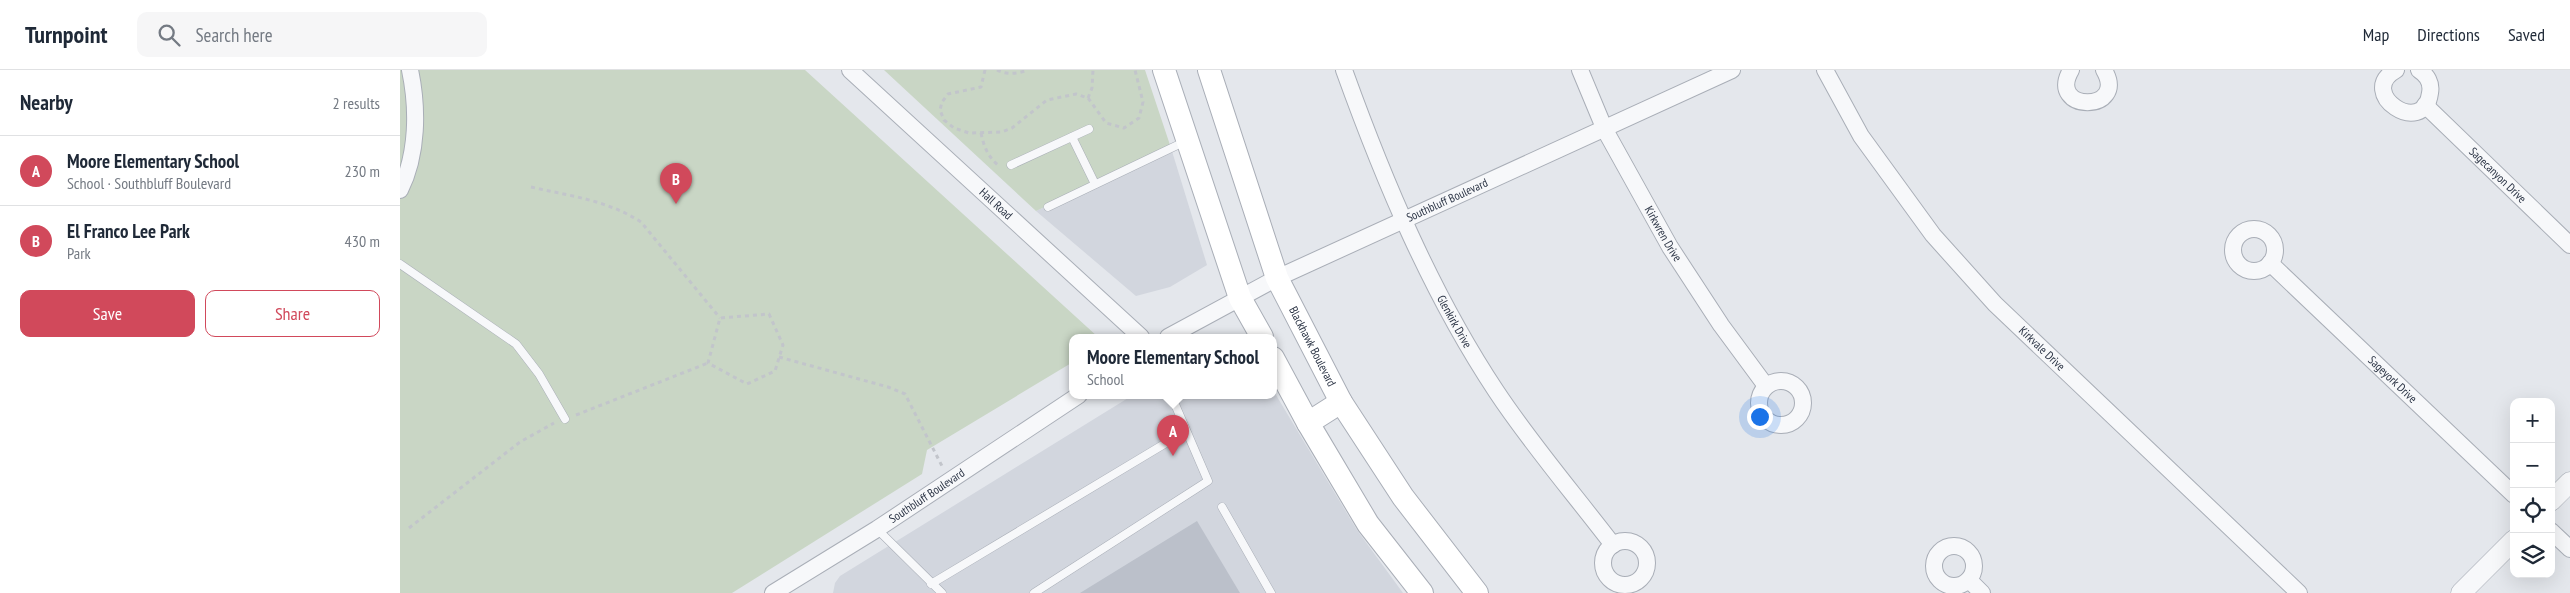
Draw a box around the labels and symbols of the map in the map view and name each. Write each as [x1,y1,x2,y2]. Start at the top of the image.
street label: Sagecanyon Drive [2466,144,2530,206]
pin: B [660,163,692,204]
street label: Southbluff Boulevard [1404,175,1490,225]
street label: Hall Road [976,184,1016,223]
street label: Kirkwren Drive [1642,203,1685,264]
street label: Glenkirk Drive [1434,292,1475,351]
street label: Blackhawk Boulevard [1286,304,1340,389]
street label: Kirkvale Drive [2016,323,2068,374]
street label: Sageyork Drive [2365,352,2420,406]
your location [1747,404,1773,430]
pin: A [1157,415,1189,456]
street label: Southbluff Boulevard [886,465,967,526]

